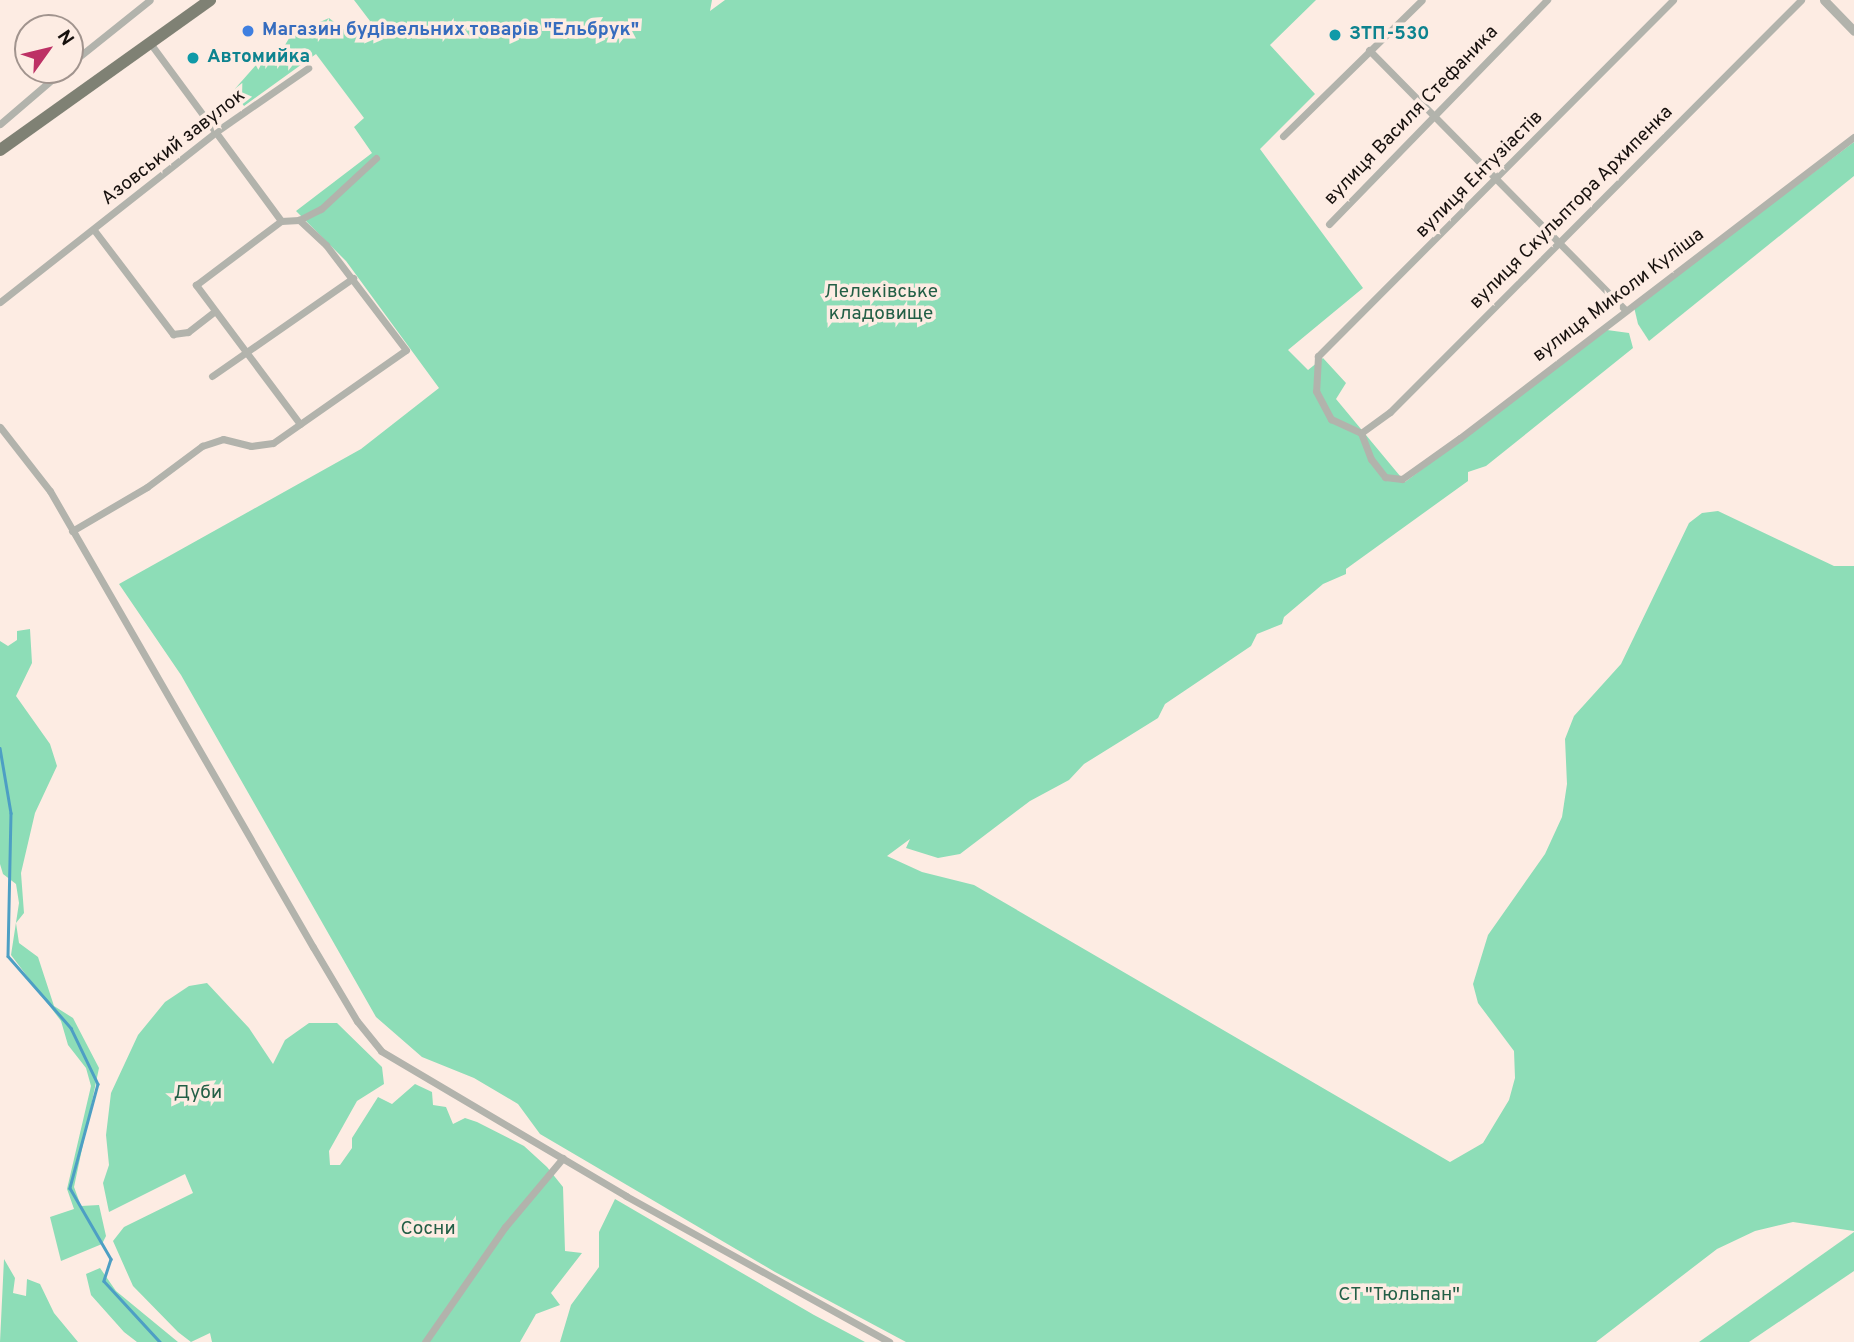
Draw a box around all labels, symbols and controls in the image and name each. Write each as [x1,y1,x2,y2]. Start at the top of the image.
north arrow [14,14,84,84]
place label: Магазин будівельних товарів "Ельбрук" [262,20,639,42]
street label: вулиця Василя Стефаника [1320,21,1504,211]
marker: Магазин будівельних товарів "Ельбрук" [240,23,256,39]
place label: ЗТП-530 [1349,24,1430,46]
text: N [51,26,79,51]
marker: ЗТП-530 [1327,27,1343,43]
place label: Автомийка [207,47,310,69]
marker: Автомийка [185,50,201,66]
street label: Азовський завулок [98,85,250,211]
street label: вулиця Скульптора Архипенка [1465,101,1679,315]
street label: вулиця Ентузіастів [1412,107,1548,243]
street label: вулиця Миколи Куліша [1529,224,1709,368]
park label: Лелеківське кладовище [824,282,938,326]
park label: Дуби [174,1083,222,1105]
park label: Сосни [400,1219,456,1241]
park label: СТ "Тюльпан" [1338,1285,1460,1307]

